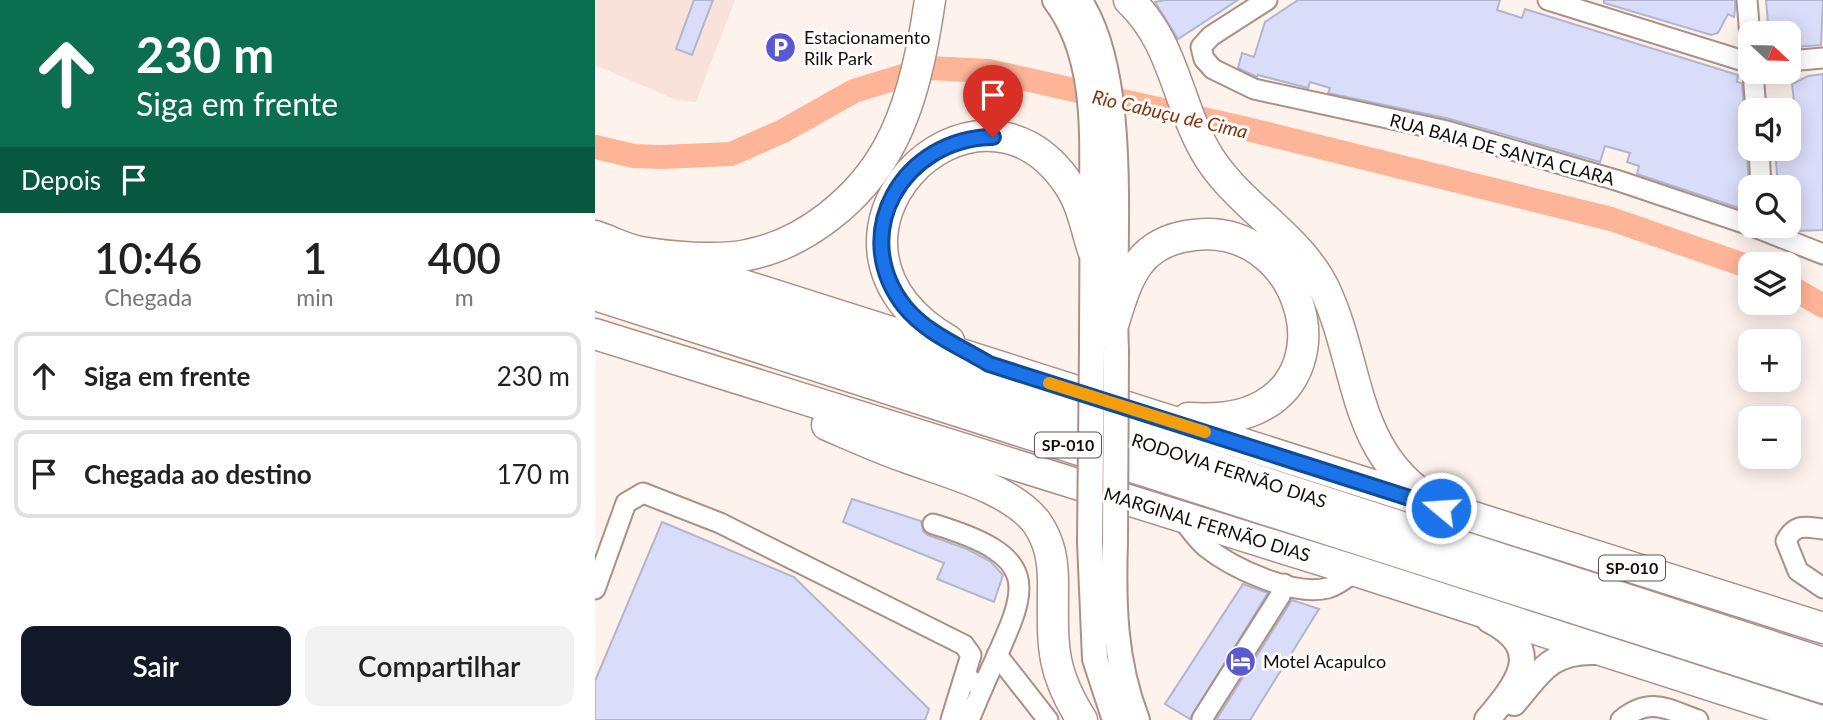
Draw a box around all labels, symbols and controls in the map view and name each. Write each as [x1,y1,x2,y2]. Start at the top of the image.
north arrow [1738,21,1801,84]
map controls [1738,21,1801,469]
text: 230 m [136,25,274,83]
place label: Estacionamento Rilk Park [804,26,930,69]
icon: ahead [21,28,112,119]
parking icon: Estacionamento Rilk Park [764,31,798,65]
pin [963,65,1023,137]
icon: arrive [974,76,1012,114]
text: Siga em frente [136,84,338,123]
water label: Rio Cabuçu de Cima [1090,84,1250,143]
button: sound [1738,98,1801,161]
street label: RUA BAIA DE SANTA CLARA [1387,108,1618,190]
icon: arrive [115,161,153,199]
text: Depois [21,164,101,196]
button: search [1738,175,1801,238]
text: 10:46 [94,233,202,283]
text: 1 [303,233,327,283]
text: 400 [428,233,501,283]
button: layers [1738,252,1801,315]
text: Chegada [104,283,192,311]
text: min [296,283,334,311]
text: m [455,283,474,311]
button: + [1738,329,1801,392]
icon: ahead [25,357,63,395]
text: Siga em frente [84,360,251,392]
text: 230 m [497,360,570,392]
button: − [1738,406,1801,469]
street label: RODOVIA FERNÃO DIAS [1129,428,1330,512]
road number: SP-010 [1035,432,1101,458]
icon: arrive [25,455,63,493]
text: Chegada ao destino [84,458,312,490]
text: 170 m [497,458,570,490]
position arrow [1404,471,1478,545]
street label: MARGINAL FERNÃO DIAS [1101,482,1313,566]
road number: SP-010 [1599,555,1665,580]
button: Sair [21,626,291,706]
button: Compartilhar [305,626,574,706]
hotel icon: Motel Acapulco [1223,645,1257,679]
place label: Motel Acapulco [1263,650,1386,672]

